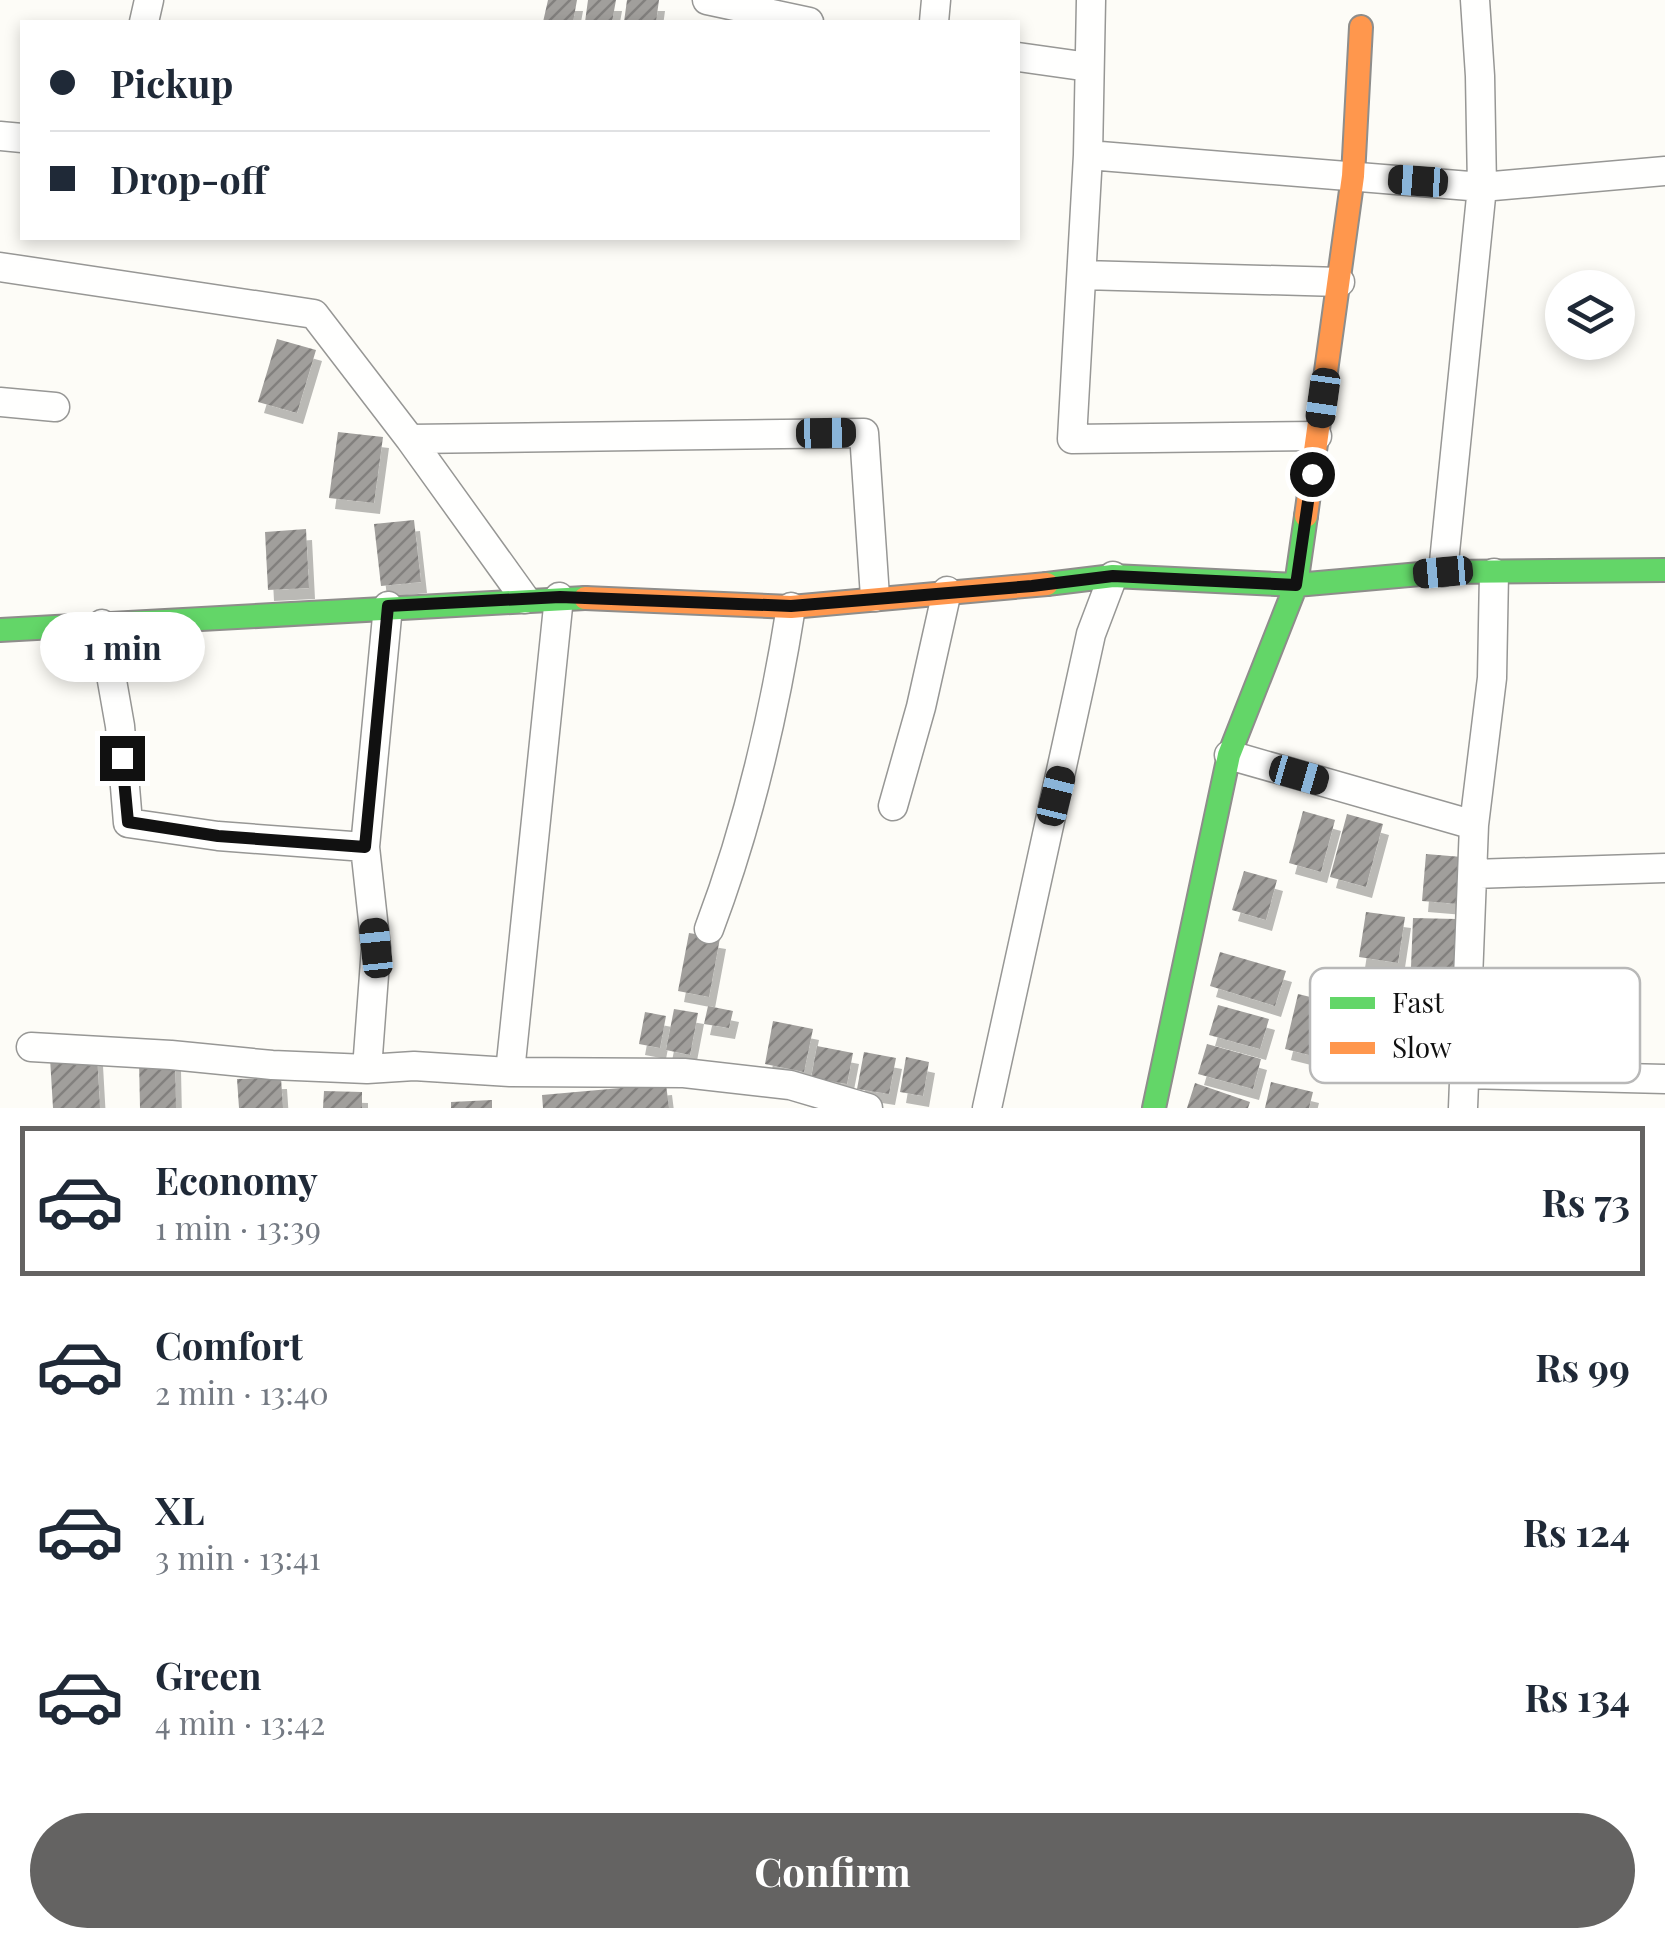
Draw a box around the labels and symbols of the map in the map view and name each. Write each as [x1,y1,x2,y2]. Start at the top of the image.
car [1387,164,1449,198]
car [1304,366,1342,430]
car [796,417,856,449]
route start [1290,452,1335,497]
car [1412,554,1474,590]
callout: 1 min [39,613,204,683]
route end [100,736,145,781]
car [1266,752,1332,798]
car [1034,763,1078,829]
car [358,917,394,979]
legend [1310,968,1640,1083]
text: Fast [1392,983,1445,1020]
text: Slow [1392,1028,1452,1065]

